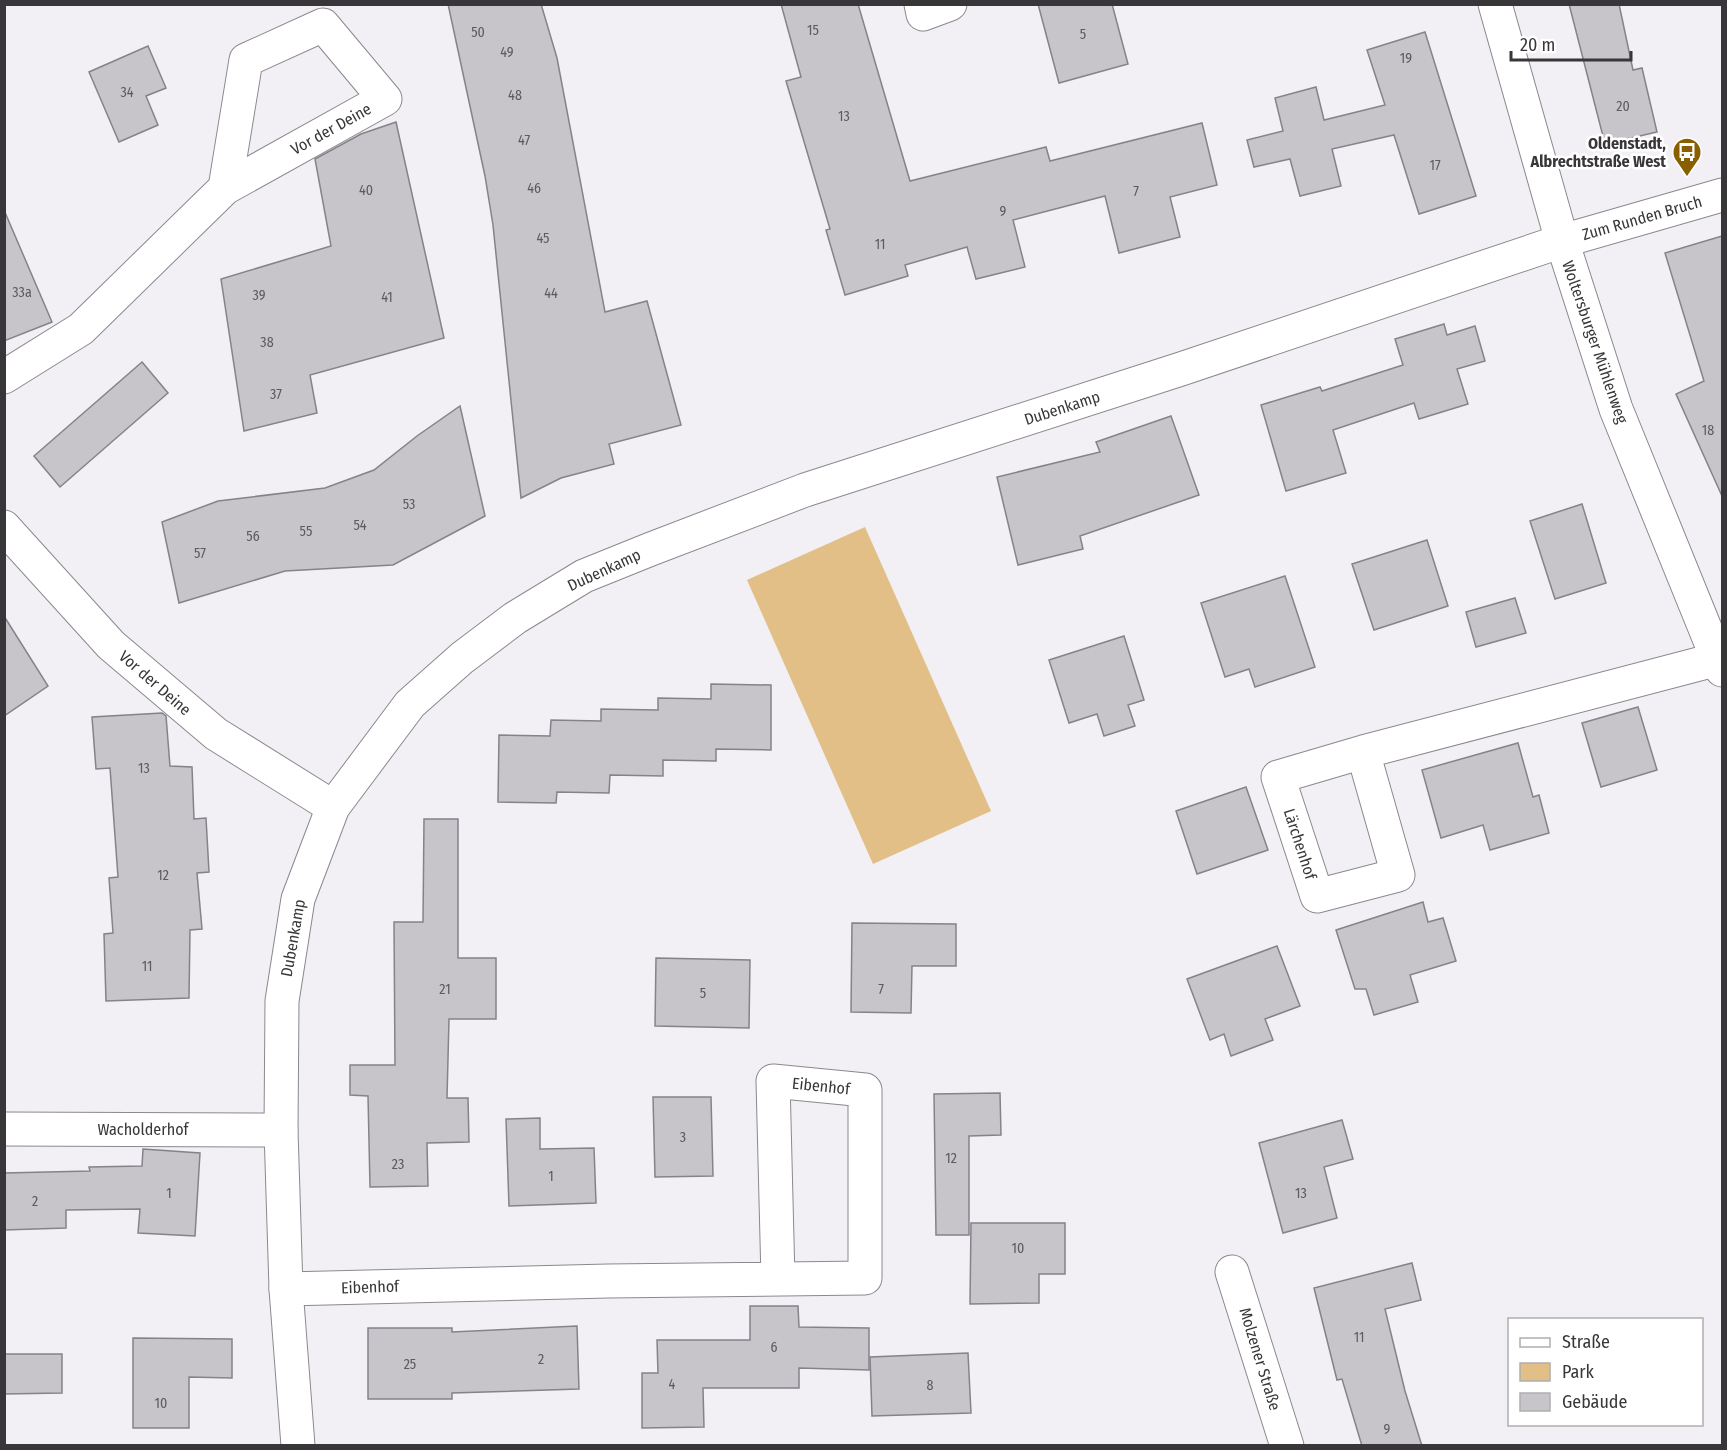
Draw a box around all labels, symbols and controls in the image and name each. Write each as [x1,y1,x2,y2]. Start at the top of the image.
house number: 15 [807,22,819,39]
house number: 50 [471,24,485,41]
scale bar [1511,24,1631,62]
house number: 5 [1080,26,1086,43]
text: 20 m [1520,34,1555,56]
house number: 49 [500,44,514,61]
house number: 19 [1400,50,1412,67]
house number: 34 [120,84,134,101]
house number: 48 [508,87,522,104]
house number: 20 [1616,98,1630,115]
street label: Vor der Deine [288,99,375,159]
house number: 13 [838,108,850,125]
house number: 47 [518,132,530,149]
place label: Oldenstadt, Albrechtstraße West [1530,134,1666,171]
bus stop icon: Oldenstadt, Albrechtstraße West [1671,136,1703,178]
house number: 17 [1429,157,1441,174]
house number: 46 [527,180,541,197]
house number: 40 [359,182,373,199]
house number: 7 [1133,183,1139,200]
street label: Zum Runden Bruch [1580,192,1704,244]
house number: 9 [1000,203,1007,220]
house number: 45 [536,230,550,247]
house number: 11 [875,236,885,253]
street label: Woltersburger Mühlenweg [1558,258,1632,426]
house number: 33a [12,284,32,301]
house number: 44 [544,285,558,302]
house number: 39 [253,287,266,304]
house number: 41 [381,289,393,306]
house number: 38 [260,334,274,351]
house number: 37 [270,386,282,403]
street label: Dubenkamp [1022,387,1102,429]
house number: 18 [1702,422,1714,439]
house number: 53 [403,496,415,513]
house number: 54 [353,517,367,534]
house number: 55 [300,523,312,540]
house number: 56 [246,528,260,545]
house number: 57 [194,545,206,562]
street label: Dubenkamp [564,545,644,595]
street label: Vor der Deine [115,647,195,719]
house number: 13 [138,760,150,777]
street label: Lärchenhof [1280,806,1321,883]
house number: 12 [157,867,169,884]
street label: Dubenkamp [277,898,309,978]
house number: 11 [142,958,152,975]
house number: 21 [439,981,451,998]
house number: 7 [878,981,884,998]
house number: 5 [700,985,706,1002]
street label: Eibenhof [791,1074,852,1099]
street label: Wacholderhof [98,1120,190,1139]
house number: 3 [680,1129,686,1146]
house number: 12 [945,1150,957,1167]
house number: 23 [392,1156,404,1173]
house number: 1 [548,1168,554,1185]
house number: 1 [166,1185,172,1202]
house number: 13 [1295,1185,1307,1202]
house number: 2 [32,1193,38,1210]
house number: 10 [1012,1240,1024,1257]
street label: Eibenhof [341,1276,400,1298]
street label: Molzener Straße [1235,1305,1285,1413]
legend [1508,1318,1703,1426]
house number: 11 [1354,1329,1364,1346]
text: Straße [1562,1331,1610,1353]
house number: 6 [771,1339,778,1356]
house number: 2 [538,1351,544,1368]
house number: 25 [404,1356,416,1373]
text: Park [1562,1361,1595,1383]
house number: 4 [669,1376,676,1393]
house number: 8 [927,1377,934,1394]
text: Gebäude [1562,1391,1628,1413]
house number: 10 [155,1395,167,1412]
house number: 9 [1384,1421,1391,1438]

